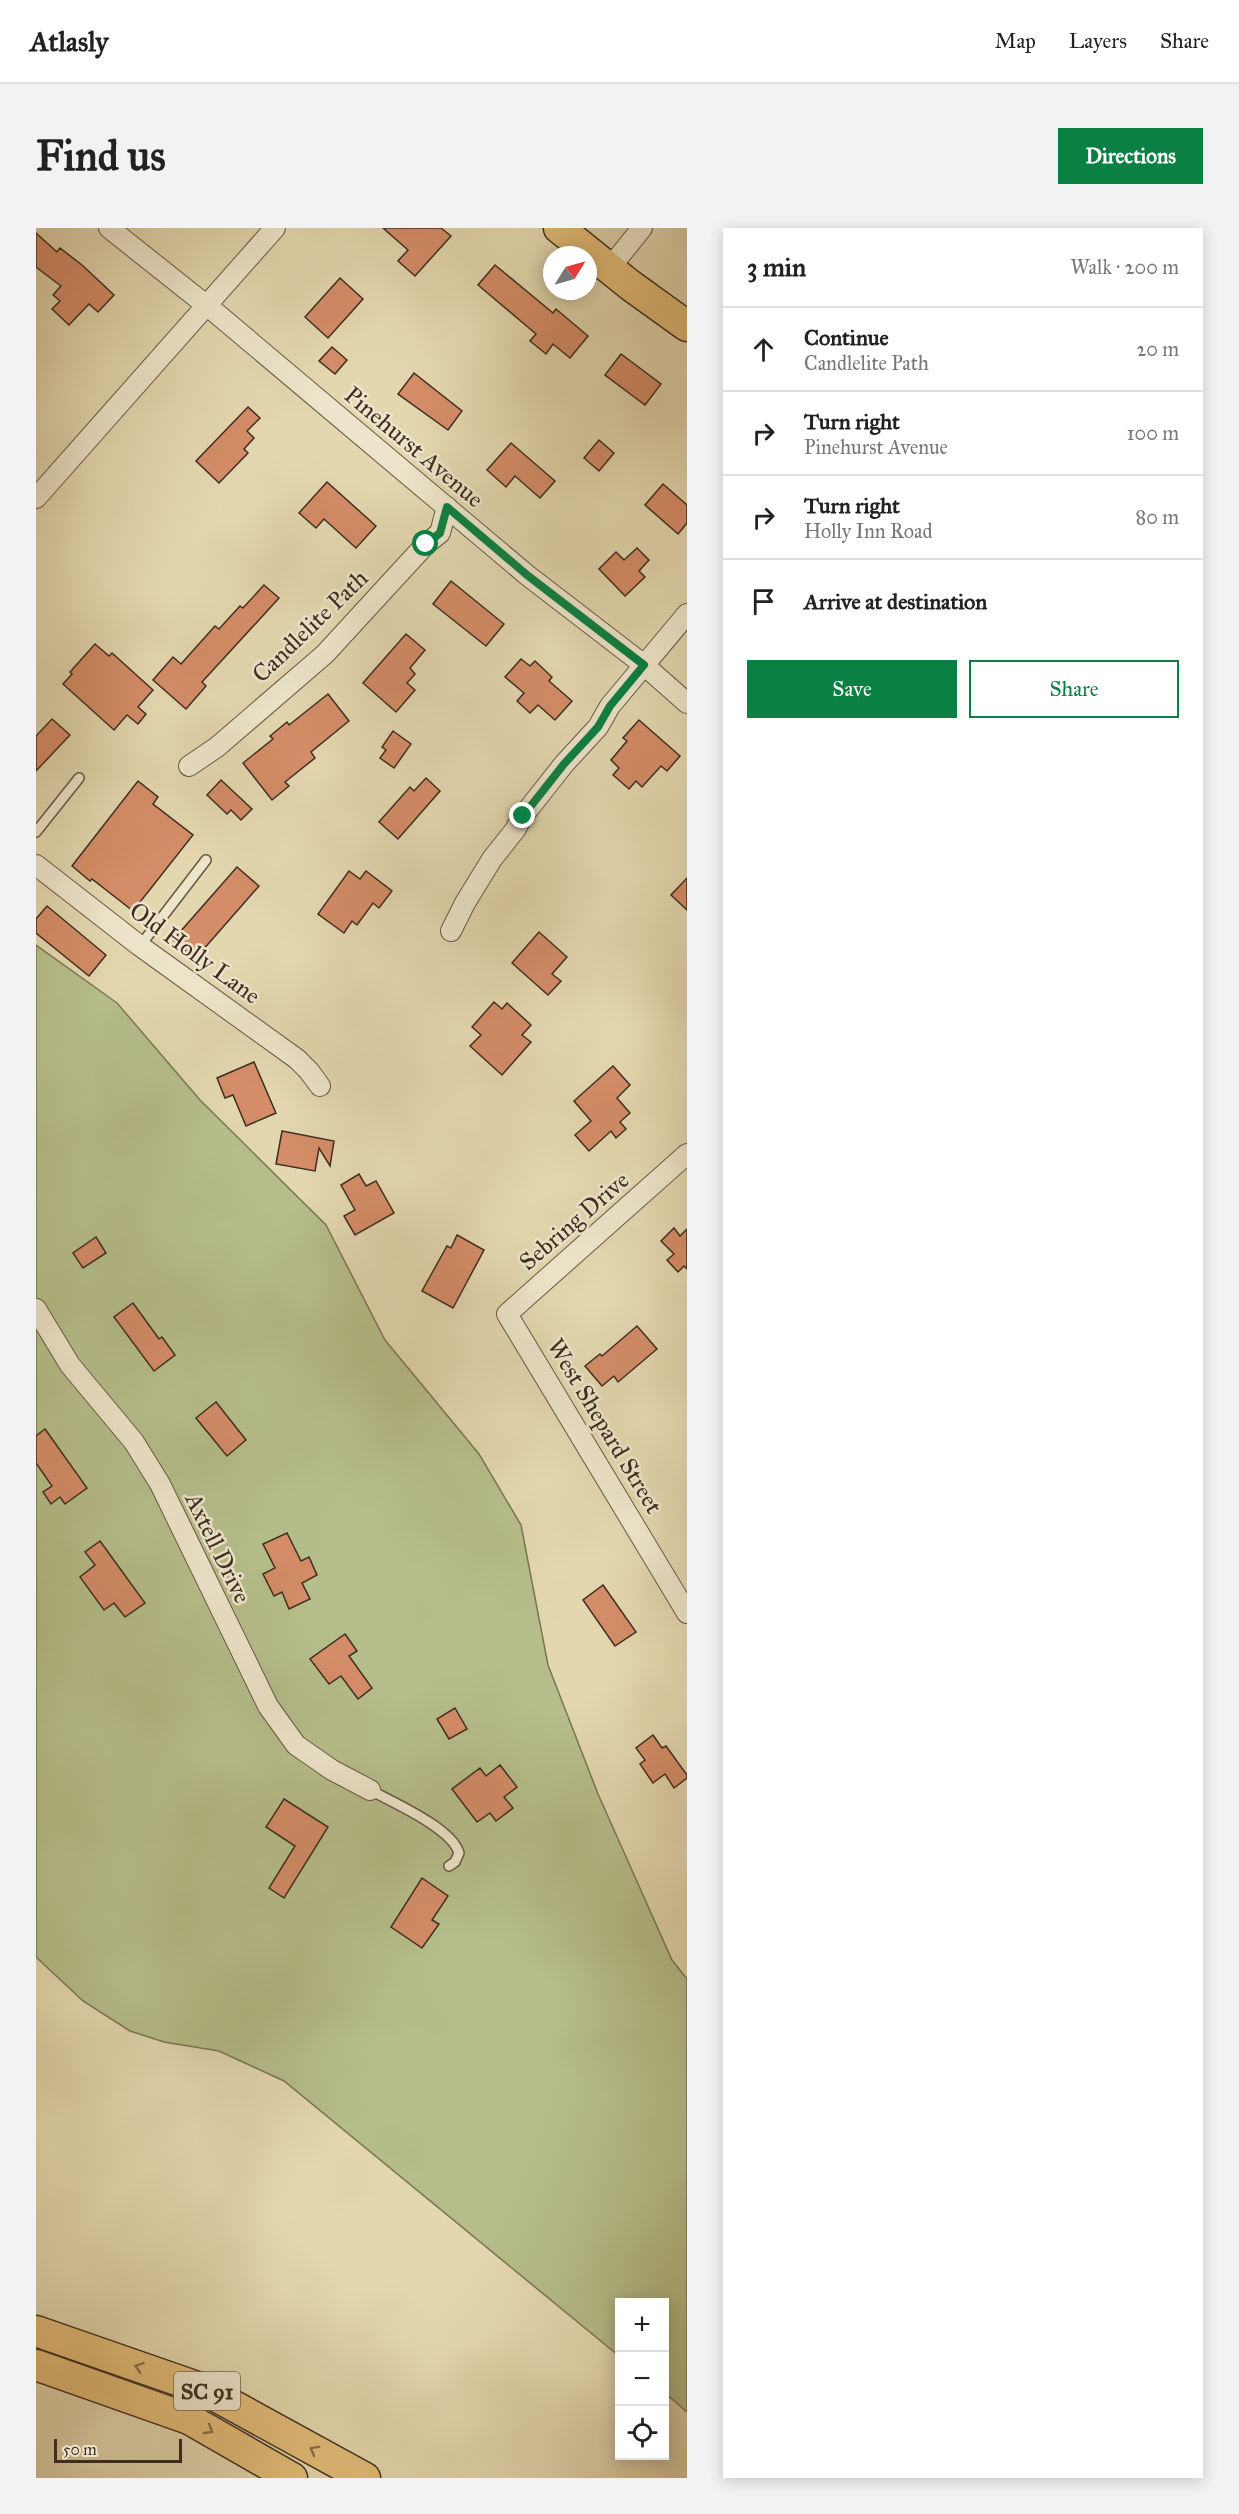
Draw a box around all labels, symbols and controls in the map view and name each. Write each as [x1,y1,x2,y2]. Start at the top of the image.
text: Atlasly [30,24,108,59]
text: Map [995,28,1036,54]
text: Layers [1069,28,1127,54]
text: Share [1160,28,1209,54]
button: Directions [1058,128,1203,184]
text: Find us [36,130,166,182]
north arrow [543,246,597,300]
text: 3 min [747,251,806,283]
text: Walk · 200 m [1071,255,1179,279]
text: Continue [804,324,889,351]
icon: ahead [747,333,780,366]
text: 20 m [1136,337,1179,361]
text: Candlelite Path [804,351,929,375]
street label: Pinehurst Avenue [338,380,490,514]
text: Turn right [804,408,900,435]
icon: right [747,417,780,450]
text: 100 m [1127,421,1179,445]
text: Pinehurst Avenue [804,435,948,459]
text: Turn right [804,492,900,519]
icon: right [747,501,780,534]
text: 80 m [1136,505,1179,529]
text: Holly Inn Road [804,519,933,543]
route start [412,530,438,556]
street label: Candlelite Path [246,563,374,689]
icon: arrive [747,585,780,618]
text: Arrive at destination [804,588,987,615]
button: Save [747,660,957,718]
button: Share [969,660,1179,718]
route end [509,802,535,828]
street label: Old Holly Lane [124,895,266,1011]
street label: Sebring Drive [513,1165,635,1277]
street label: West Shepard Street [541,1333,669,1520]
street label: Axtell Drive [178,1487,258,1608]
map controls [615,2298,669,2460]
button: + [615,2298,669,2352]
button: − [615,2352,669,2406]
one-way arrow [134,2361,144,2374]
road number: SC 91 [174,2372,240,2410]
button: locate [615,2406,669,2460]
one-way arrow [202,2423,213,2434]
scale bar [54,2436,182,2464]
text: 50 m [63,2440,97,2459]
one-way arrow [310,2446,320,2457]

